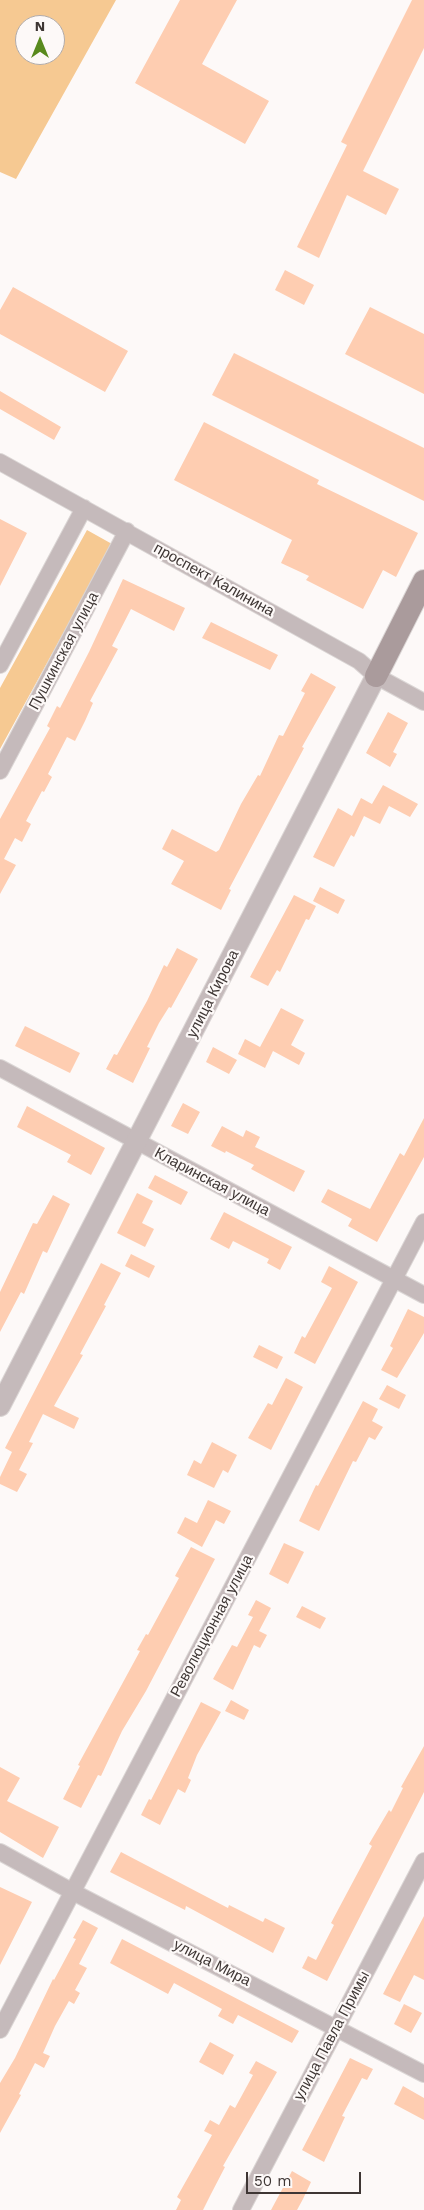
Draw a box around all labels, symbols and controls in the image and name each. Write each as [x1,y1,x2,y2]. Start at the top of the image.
north arrow [15,15,65,65]
text: N [35,18,45,34]
street label: проспект Калинина [151,539,277,621]
street label: Пушкинская улица [25,589,103,713]
street label: улица Кирова [183,947,243,1041]
street label: Кларинская улица [151,1144,273,1220]
street label: Революционная улица [167,1552,257,1700]
street label: улица Мира [171,1936,253,1990]
street label: улица Павла Примы [290,1968,374,2104]
scale bar [249,2162,364,2194]
text: 50 m [254,2172,291,2190]

